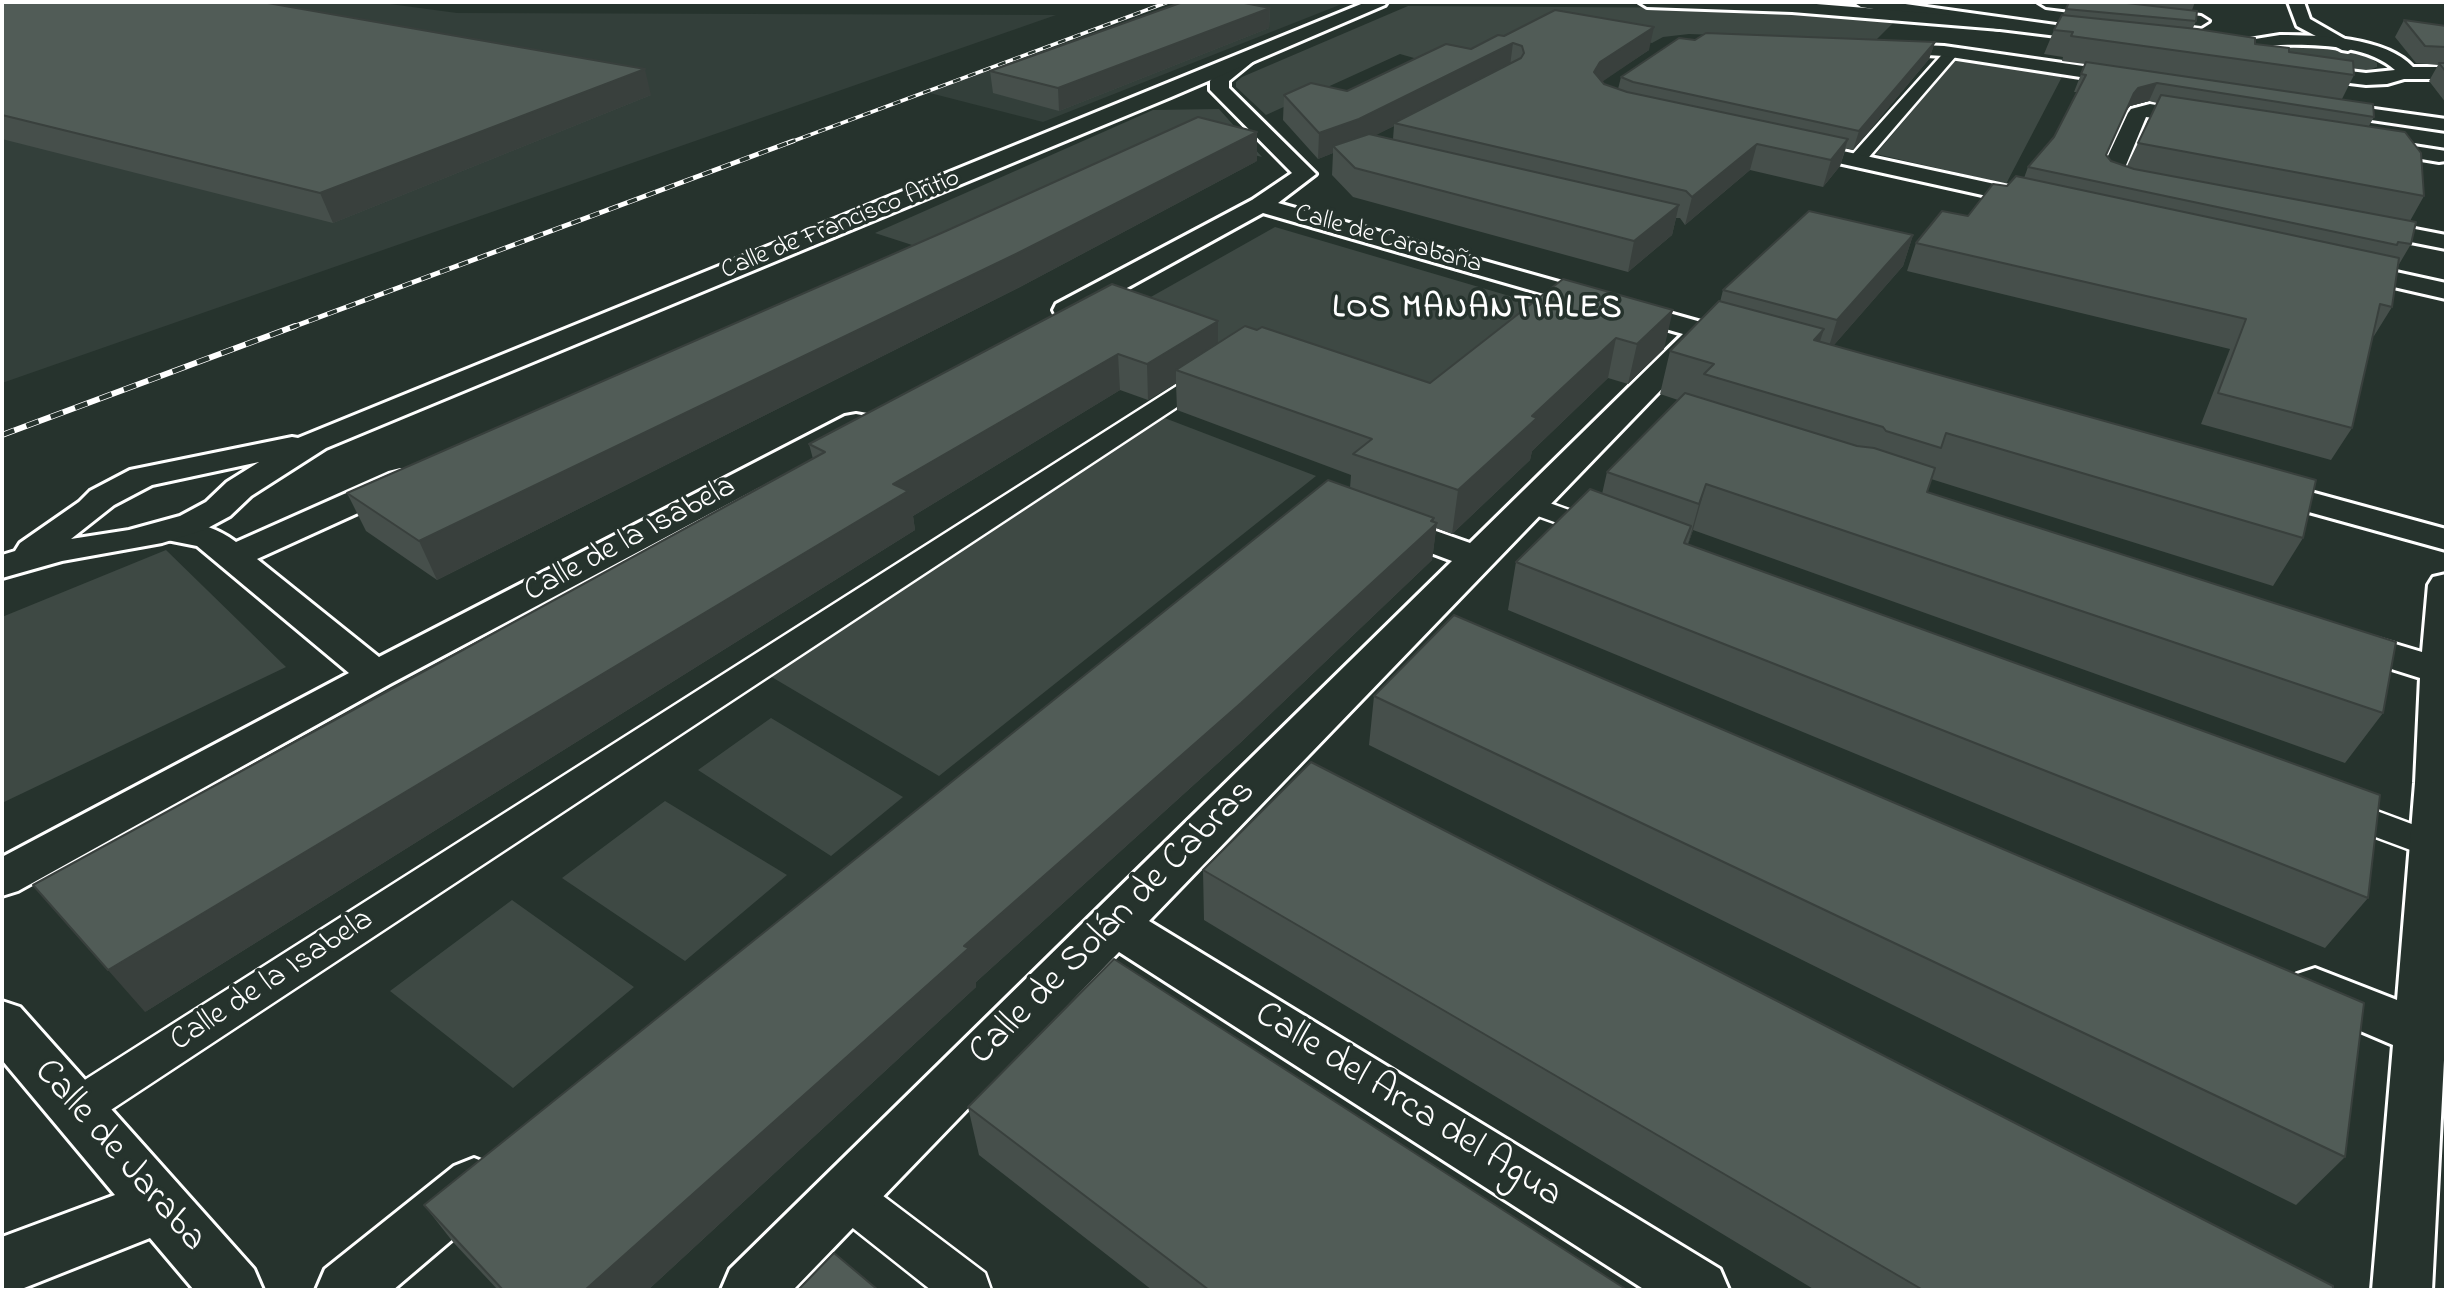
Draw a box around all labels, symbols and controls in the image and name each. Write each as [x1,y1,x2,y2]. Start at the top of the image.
street label: Calle de Francisco Aritio [717,164,965,288]
street label: Calle de Carabaña [1291,199,1485,283]
district label: LOS MANANTIALES [1334,292,1622,330]
street label: Calle de la Isabela [519,469,743,613]
street label: Calle de Solán de Cabras [961,771,1267,1077]
street label: Calle de la Isabela [164,902,382,1062]
street label: Calle del Arca del Agua [1245,994,1569,1220]
street label: Calle de Jaraba [22,1051,214,1263]

